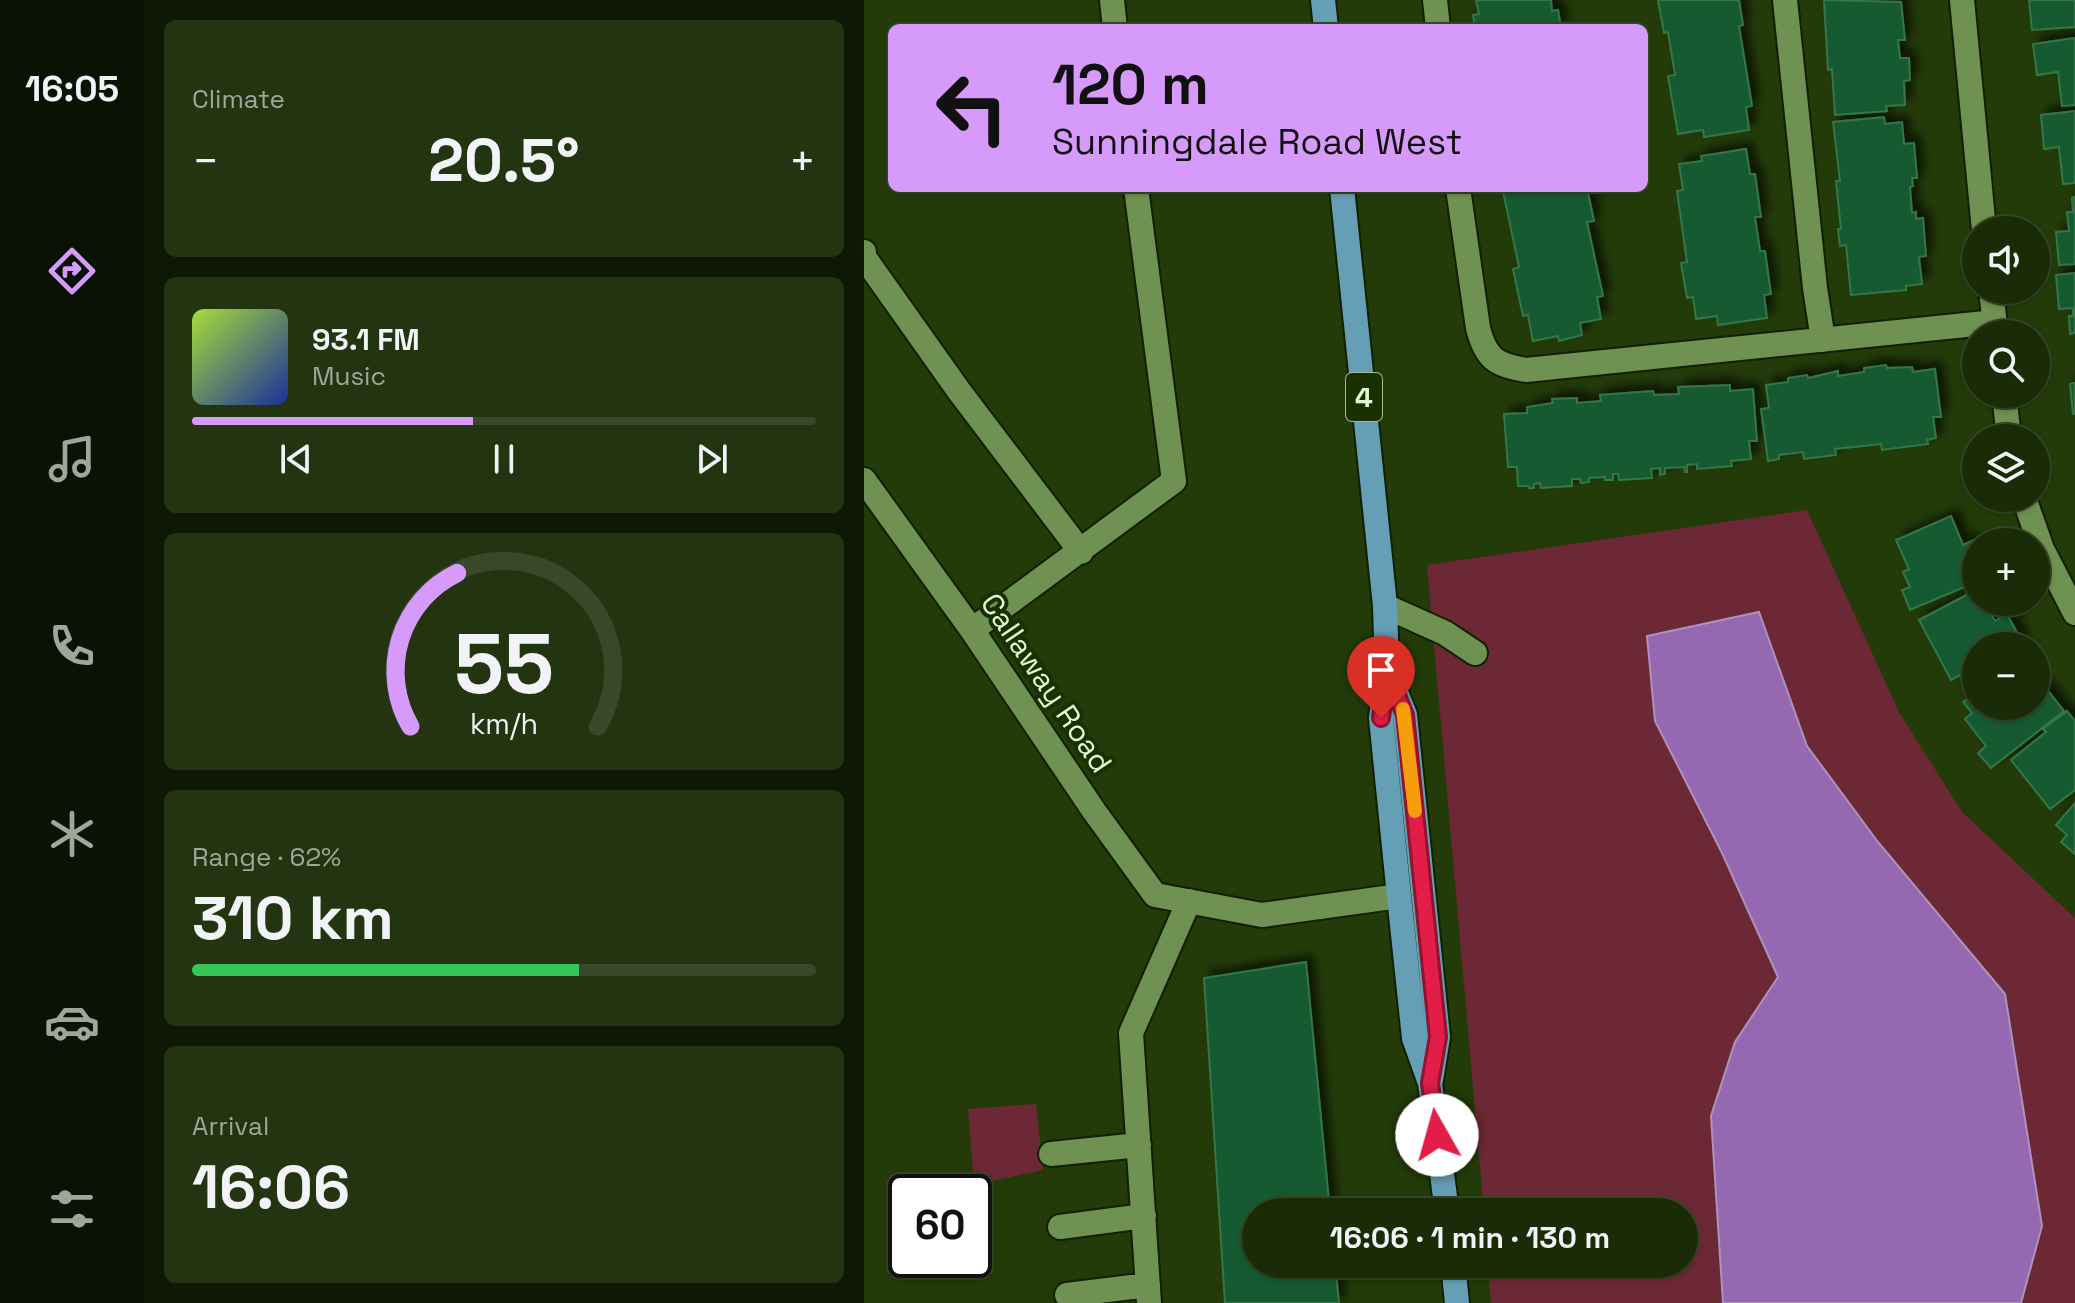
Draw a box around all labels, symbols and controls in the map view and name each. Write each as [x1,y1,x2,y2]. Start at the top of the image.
text: 120 m [1052,49,1209,120]
icon: left [920,56,1024,160]
text: 16:05 [25,66,119,112]
text: Climate [192,82,285,116]
text: Sunningdale Road West [1052,119,1462,165]
text: 20.5° [428,122,580,199]
text: − [192,133,219,189]
text: + [789,133,816,189]
map controls [1962,216,2050,720]
button: sound [1962,216,2050,304]
icon: directions [44,243,100,299]
text: 93.1 FM [312,320,420,359]
button: search [1962,320,2050,408]
text: Music [312,359,386,393]
road number: 4 [1346,373,1382,421]
button: layers [1962,424,2050,512]
icon: music [44,431,100,487]
icon: previous [274,437,318,481]
icon: pause [482,437,526,481]
icon: next [690,437,734,481]
button: + [1962,528,2050,616]
street label: Callaway Road [972,585,1121,780]
text: 55 [454,611,554,717]
icon: phone [44,618,100,674]
button: − [1962,632,2050,720]
pin [1347,636,1415,718]
icon: arrive [1359,648,1403,692]
text: km/h [470,707,538,743]
icon: climate [44,806,100,862]
text: Range · 62% [192,840,341,874]
text: 310 km [192,880,394,957]
icon: car [44,994,100,1050]
position arrow [1395,1093,1479,1177]
text: Arrival [192,1109,269,1143]
text: 16:06 [192,1149,350,1226]
speed limit sign: 60 [888,1174,992,1278]
icon: filters [44,1181,100,1237]
text: 16:06 · 1 min · 130 m [1330,1218,1610,1257]

